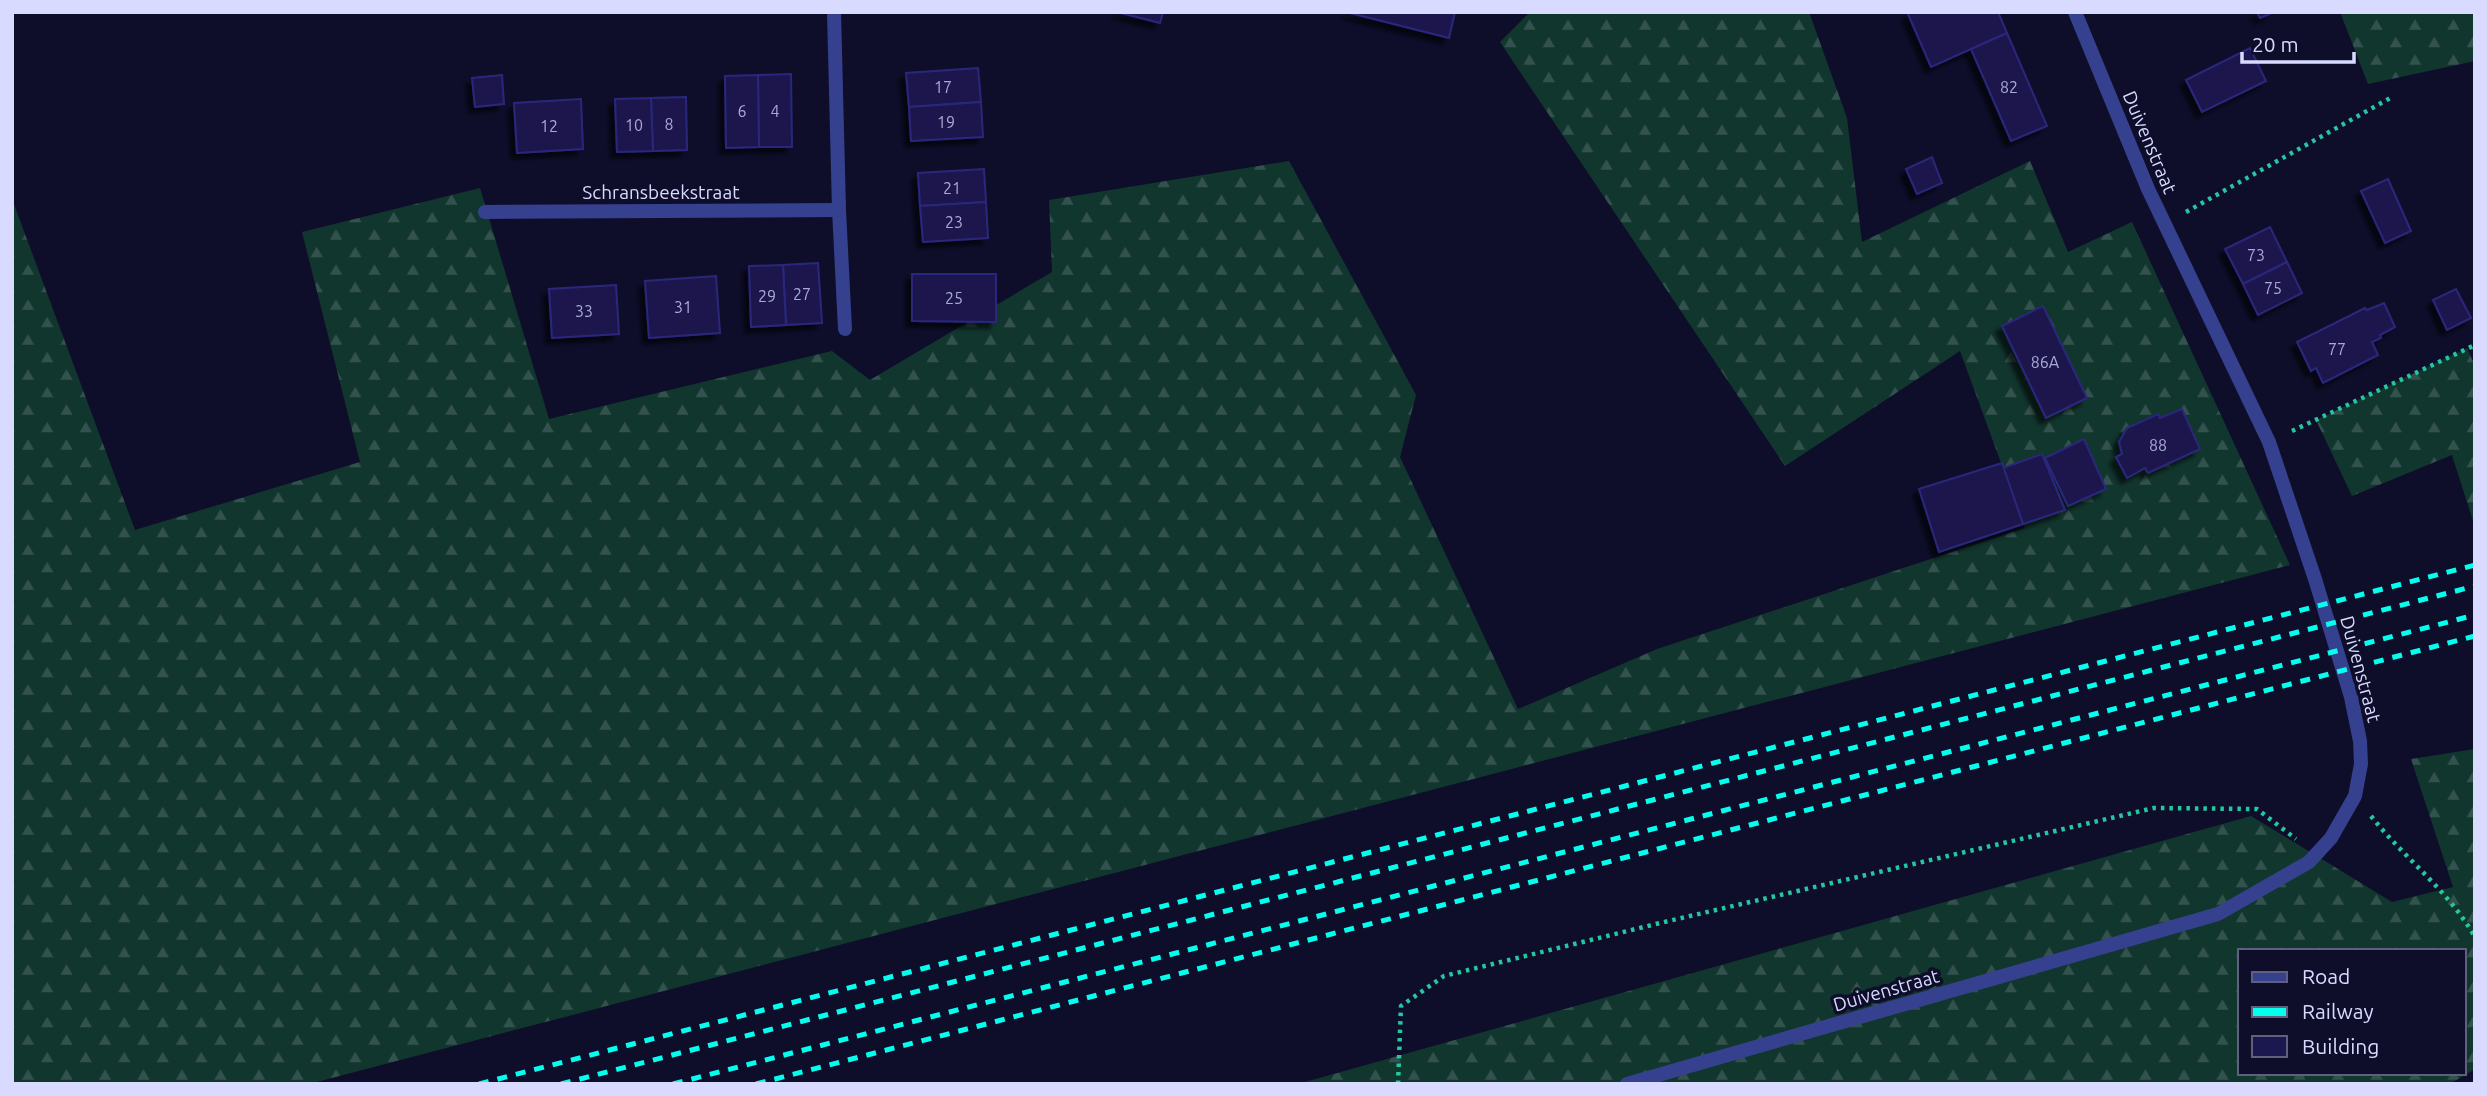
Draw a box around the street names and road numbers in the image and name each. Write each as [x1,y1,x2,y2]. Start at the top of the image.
street label: Duivenstraat [2119,87,2182,197]
street label: Schransbeekstraat [582,181,740,203]
street label: Duivenstraat [2336,613,2386,725]
street label: Duivenstraat [1830,964,1942,1016]

